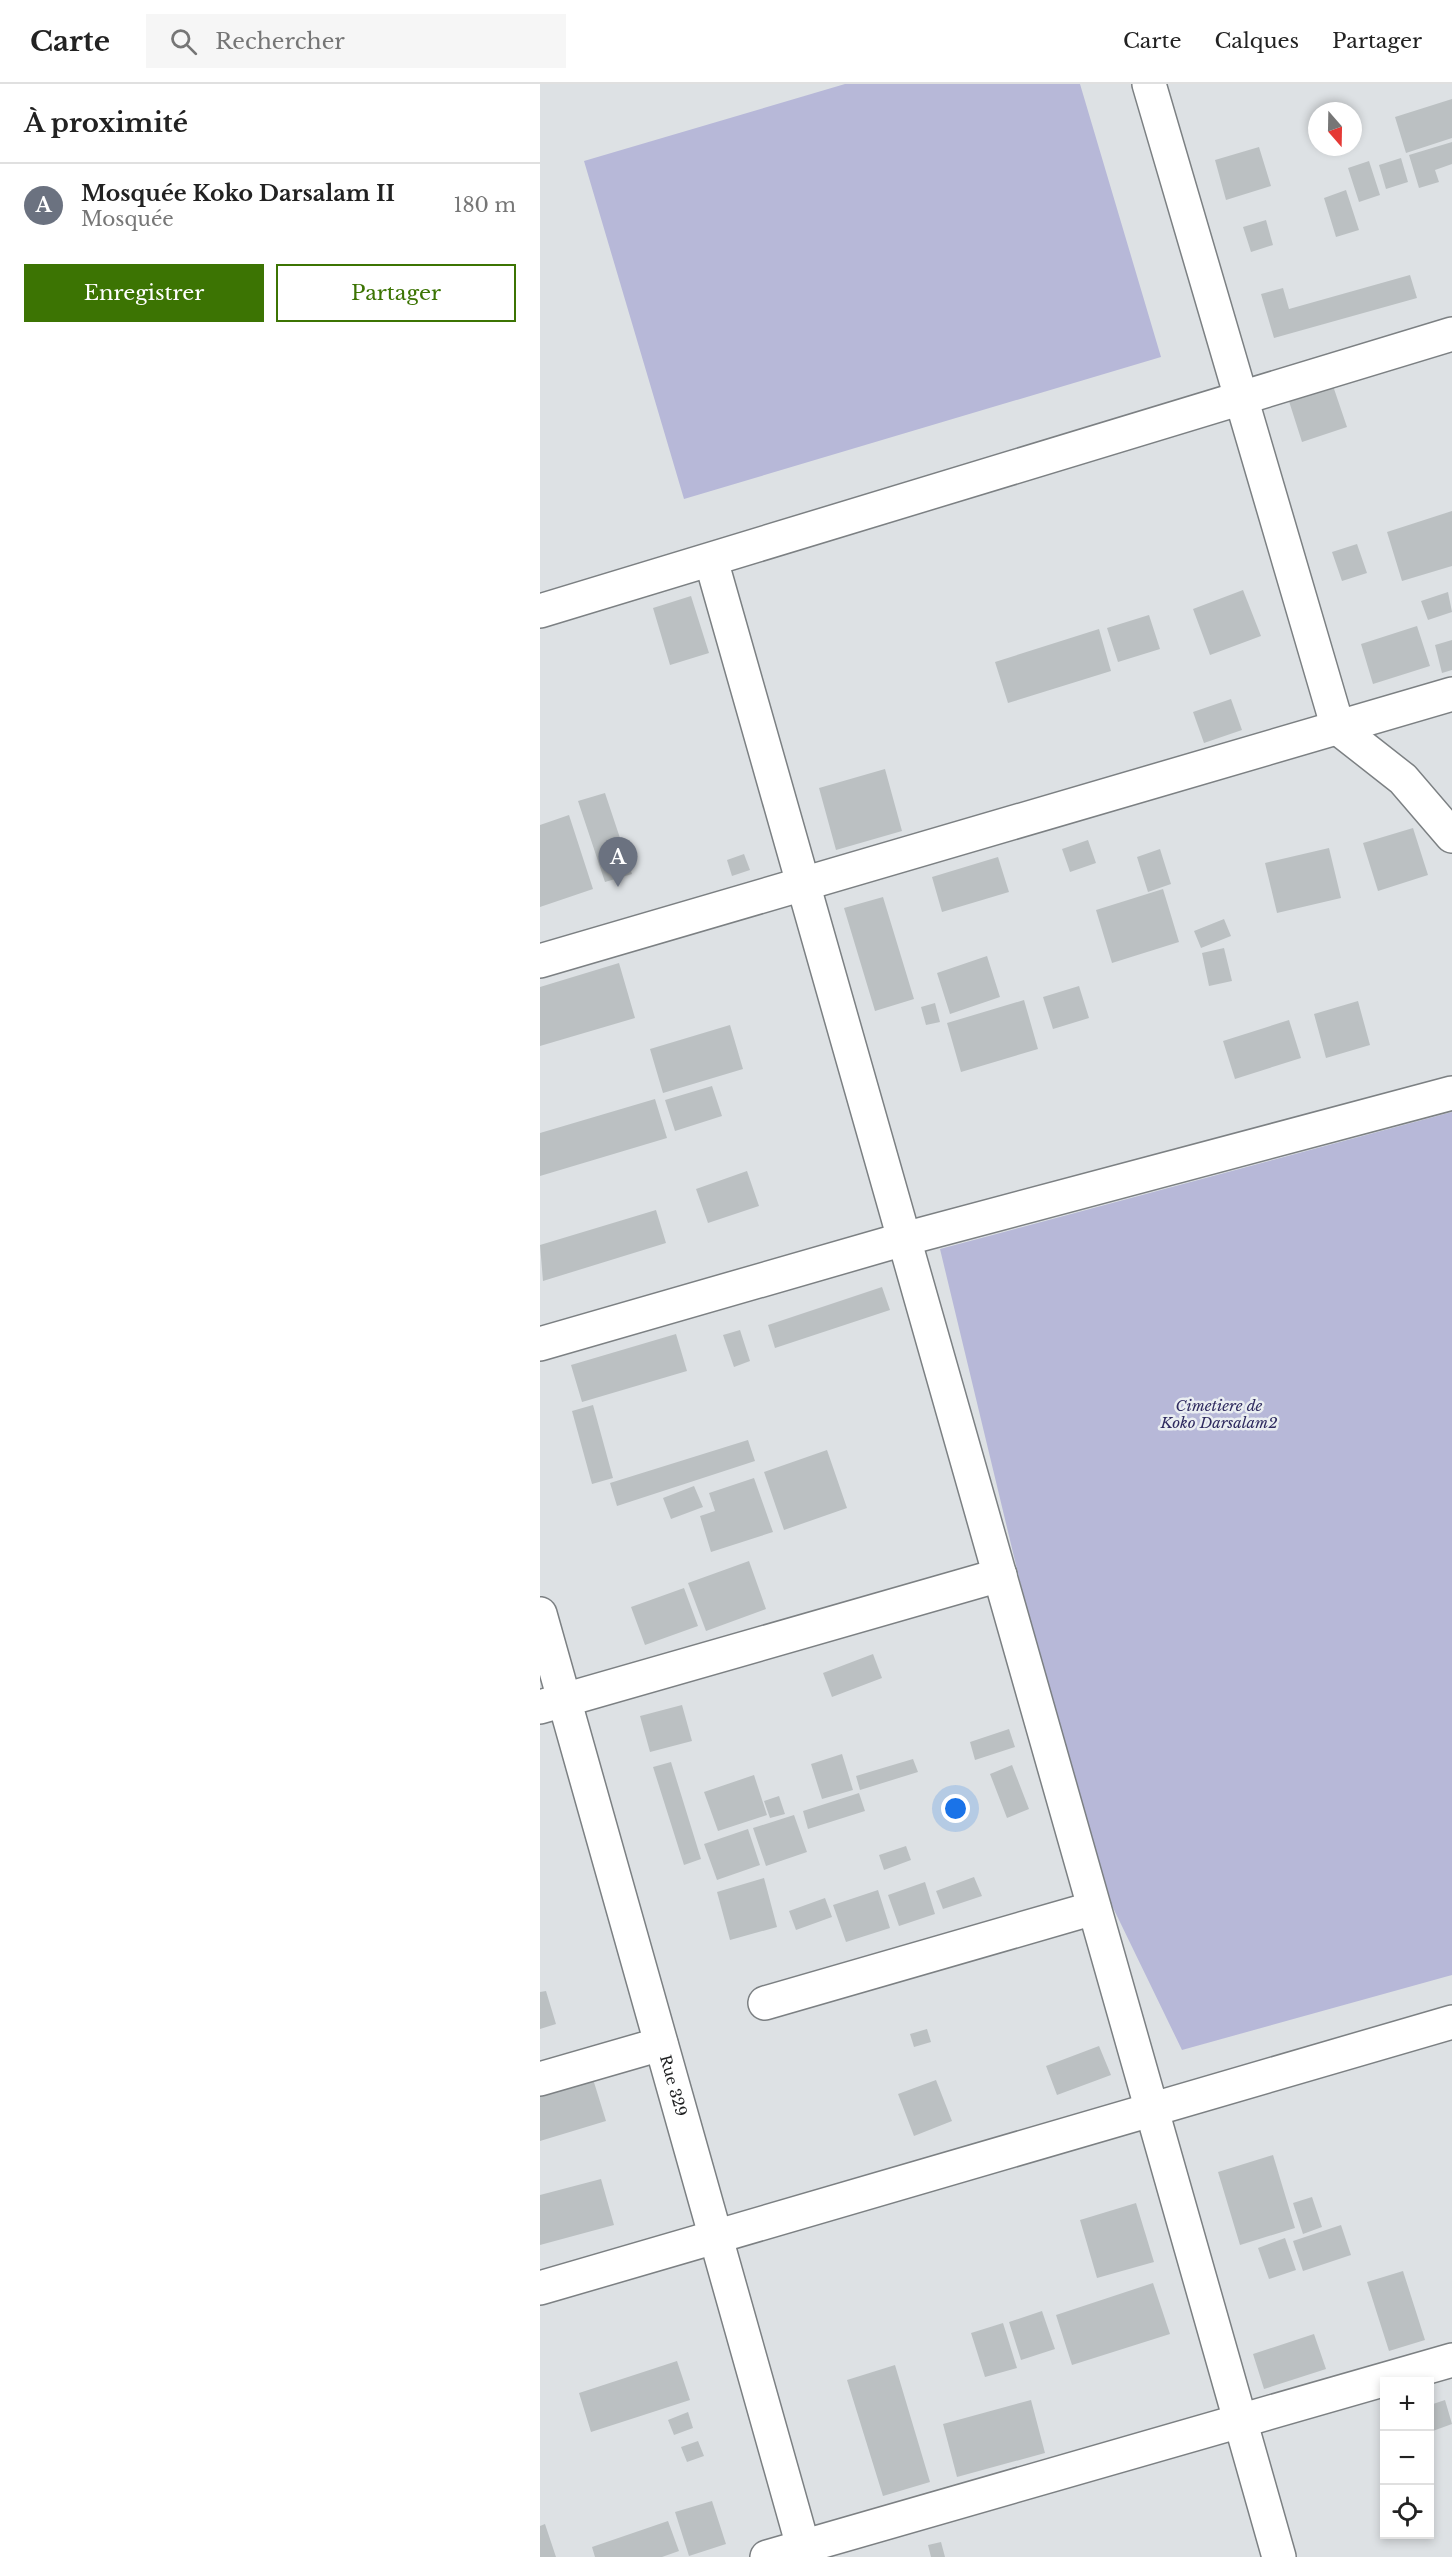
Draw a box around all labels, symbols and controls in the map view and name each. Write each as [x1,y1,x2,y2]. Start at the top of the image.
search box [146,14,566,68]
text: Carte [30,24,110,59]
icon: search [167,25,200,58]
text: Rechercher [215,28,345,55]
text: Carte [1123,28,1181,54]
text: Calques [1214,28,1299,54]
text: Partager [1332,28,1422,54]
north arrow [1308,102,1362,156]
text: À proximité [24,107,188,139]
text: Mosquée Koko Darsalam II [81,180,395,207]
text: A [35,193,52,217]
text: 180 m [453,193,516,217]
text: Mosquée [81,207,174,231]
button: Enregistrer [24,264,264,322]
button: Partager [276,264,516,322]
pin: A [598,838,638,887]
park label: Cimetiere de Koko Darsalam2 [1159,1396,1278,1432]
your location [941,1794,970,1823]
street label: Rue 329 [656,2053,691,2118]
map controls [1380,2377,1434,2539]
button: + [1380,2377,1434,2431]
button: − [1380,2431,1434,2485]
button: locate [1380,2485,1434,2539]

